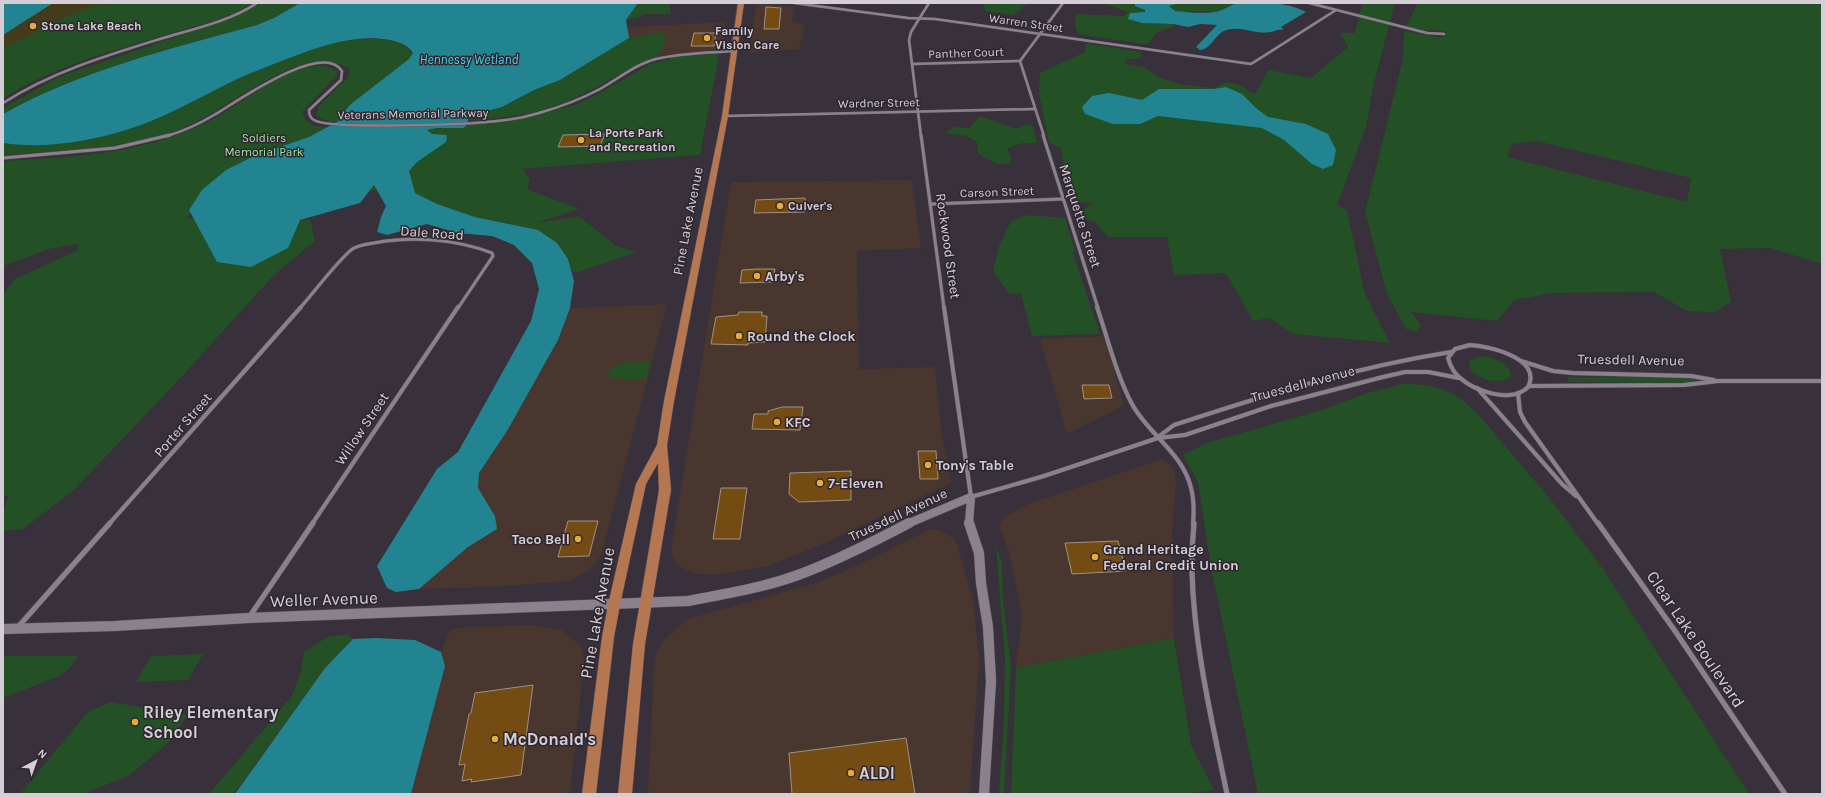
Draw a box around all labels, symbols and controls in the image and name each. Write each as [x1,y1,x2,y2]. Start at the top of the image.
street label: Warren Street [988,11,1064,35]
place label: Stone Lake Beach [41,19,141,33]
marker: Stone Lake Beach [28,21,38,31]
place label: Family Vision Care [715,24,779,52]
marker: Family Vision Care [702,33,712,43]
street label: Panther Court [928,45,1005,61]
water label: Hennessy Wetland [420,52,518,67]
street label: Wardner Street [838,95,921,111]
street label: Veterans Memorial Parkway [338,106,489,122]
place label: La Porte Park and Recreation [589,126,675,154]
park label: Soldiers Memorial Park [224,131,304,159]
marker: La Porte Park and Recreation [576,135,586,145]
street label: Marquette Street [1055,162,1105,270]
street label: Pine Lake Avenue [669,166,707,276]
street label: Carson Street [960,184,1035,200]
street label: Rockwood Street [932,192,964,300]
place label: Culver's [788,199,833,213]
marker: Culver's [775,201,785,211]
street label: Dale Road [400,222,464,244]
place label: Arby's [765,268,805,285]
marker: Arby's [752,271,762,281]
place label: Round the Clock [747,328,856,345]
marker: Round the Clock [734,331,744,341]
street label: Truesdell Avenue [1577,351,1685,369]
street label: Truesdell Avenue [1249,362,1357,406]
street label: Porter Street [150,389,216,461]
street label: Willow Street [331,389,393,469]
place label: KFC [785,414,811,431]
marker: KFC [772,417,782,427]
place label: Tony's Table [936,457,1014,474]
marker: Tony's Table [923,460,933,470]
place label: 7-Eleven [828,475,884,492]
marker: 7-Eleven [815,478,825,488]
street label: Truesdell Avenue [846,485,950,545]
place label: Taco Bell [512,531,570,548]
marker: Taco Bell [573,534,583,544]
place label: Grand Heritage Federal Credit Union [1103,541,1239,574]
street label: Pine Lake Avenue [576,546,618,680]
marker: Grand Heritage Federal Credit Union [1090,552,1100,562]
street label: Clear Lake Boulevard [1643,567,1749,711]
street label: Weller Avenue [270,587,378,611]
place label: Riley Elementary School [143,702,279,742]
marker: Riley Elementary School [130,717,140,727]
place label: McDonald's [503,729,596,749]
marker: McDonald's [490,734,500,744]
north arrow [16,741,56,781]
text: N [35,746,49,761]
place label: ALDI [859,763,895,783]
marker: ALDI [846,768,856,778]

